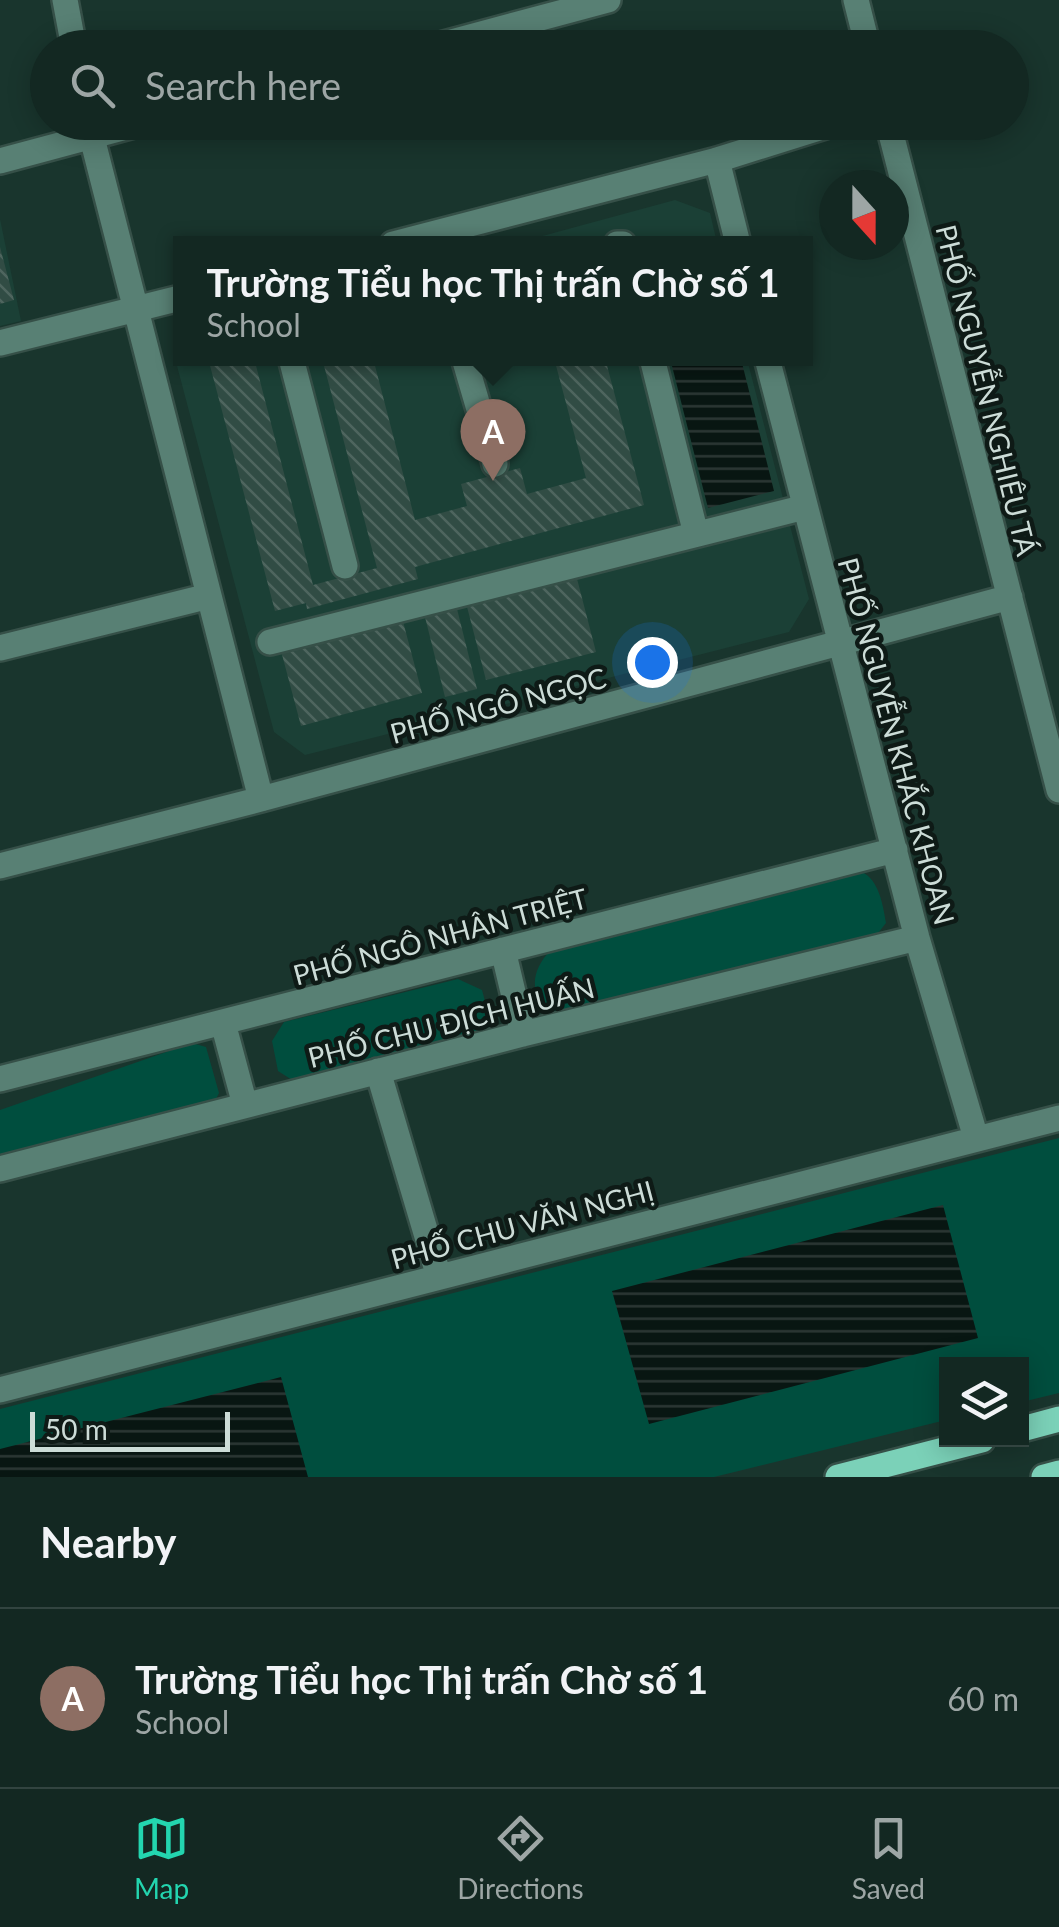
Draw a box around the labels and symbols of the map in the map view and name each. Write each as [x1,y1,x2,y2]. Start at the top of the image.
north arrow [819,170,909,260]
street label: PHỐ NGUYỄN NGHIÊU TÁ [929,220,1048,559]
pin: A [460,398,526,481]
street label: PHỐ NGUYỄN KHẮC KHOAN [832,553,965,928]
your location [627,637,678,688]
street label: PHỐ NGÔ NGỌC [386,659,610,750]
street label: PHỐ NGÔ NHÂN TRIỆT [289,879,591,992]
street label: PHỐ CHU ĐỊCH HUẤN [304,969,598,1074]
street label: PHỐ CHU VĂN NGHỊ [387,1172,657,1275]
scale bar [30,1407,230,1452]

